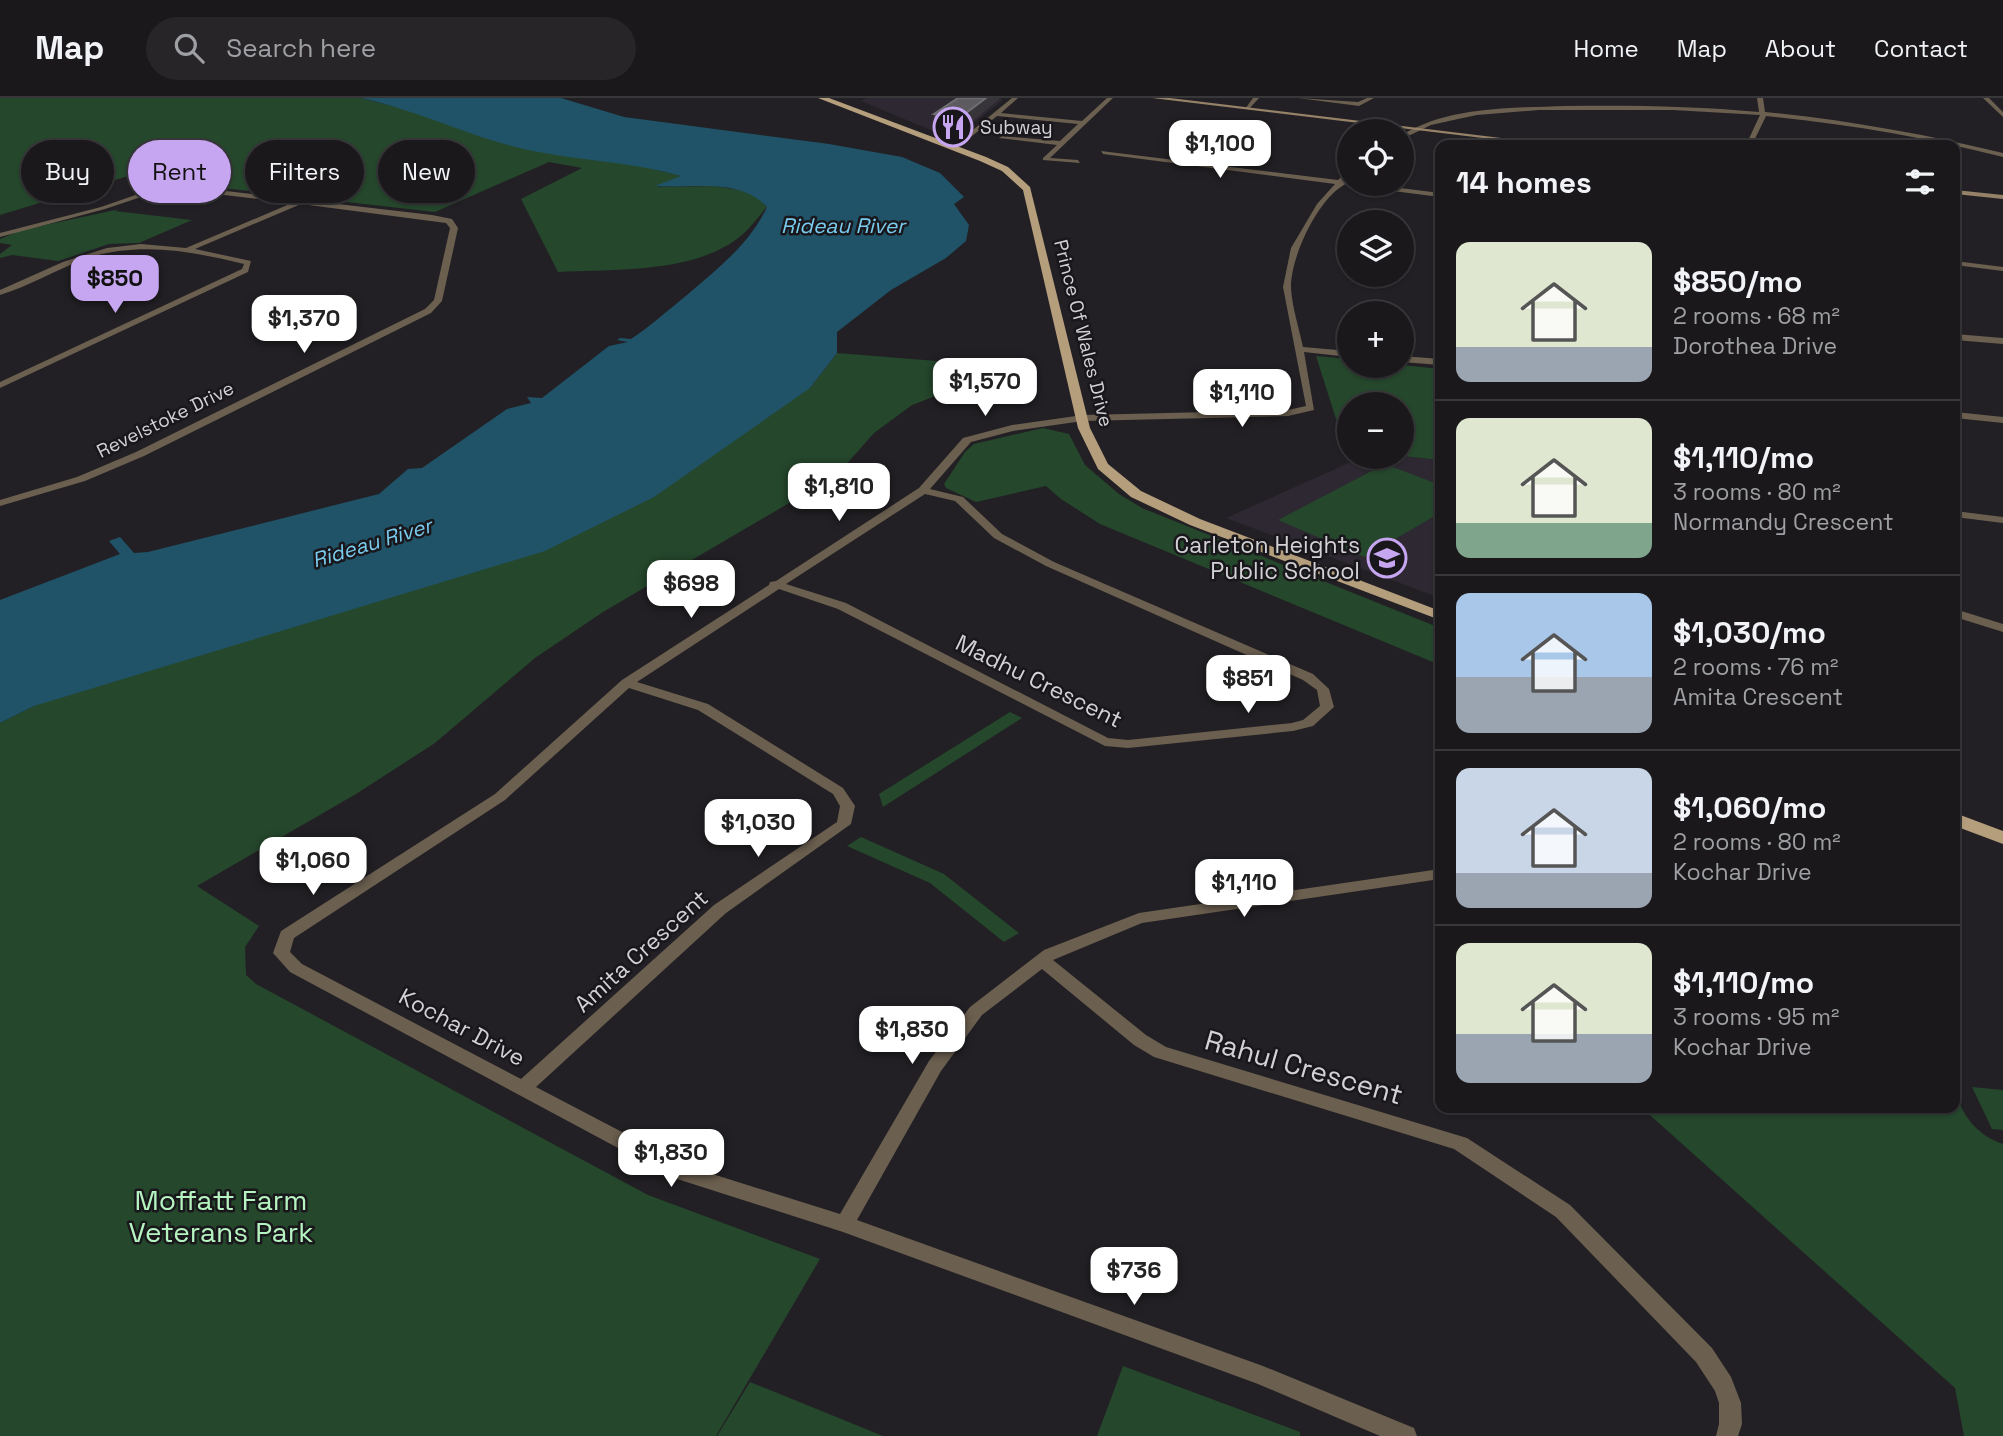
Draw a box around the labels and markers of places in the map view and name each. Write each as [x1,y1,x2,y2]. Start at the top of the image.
restaurant icon: Subway [932,106,974,148]
place label: Subway [980,115,1053,140]
pin: $1,100 [1163,120,1277,180]
pin: $850 [74,256,156,315]
pin: $1,370 [247,296,361,355]
pin: $1,570 [928,358,1042,418]
pin: $1,110 [1185,370,1299,429]
pin: $1,810 [782,464,896,523]
place label: Carleton Heights Public School [1175,530,1360,586]
school or university icon: Carleton Heights Public School [1366,537,1408,579]
pin: $698 [650,560,732,620]
pin: $851 [1207,656,1289,715]
pin: $1,030 [701,800,815,859]
pin: $1,060 [256,838,370,897]
pin: $1,110 [1187,860,1301,919]
pin: $1,830 [855,1006,969,1066]
pin: $1,830 [614,1130,728,1189]
pin: $736 [1093,1248,1175,1307]

